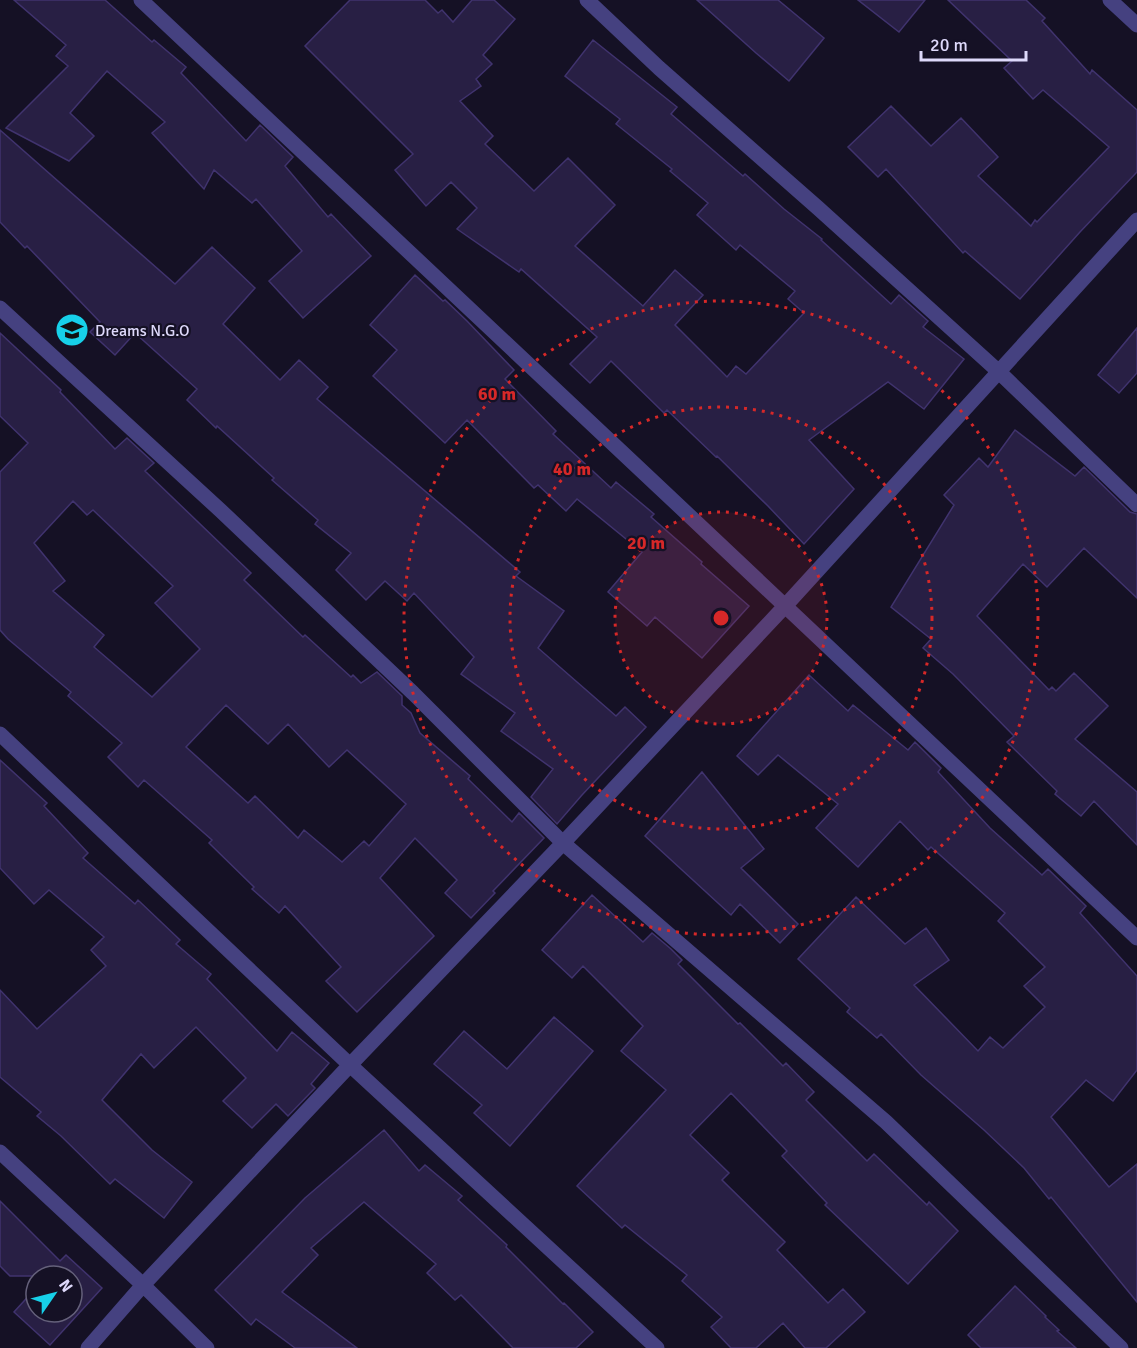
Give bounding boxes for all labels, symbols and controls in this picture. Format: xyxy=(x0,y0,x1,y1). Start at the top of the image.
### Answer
scale bar xyxy=(921,24,1026,62)
text: 20 m xyxy=(930,34,968,56)
school or university icon: Dreams N.G.O xyxy=(54,312,90,348)
place label: Dreams N.G.O xyxy=(95,321,190,341)
text: 60 m xyxy=(478,383,516,405)
text: 40 m xyxy=(553,458,591,480)
text: 20 m xyxy=(627,532,665,554)
centre of rings xyxy=(711,608,731,628)
north arrow xyxy=(24,1264,84,1324)
text: N xyxy=(54,1276,77,1296)

